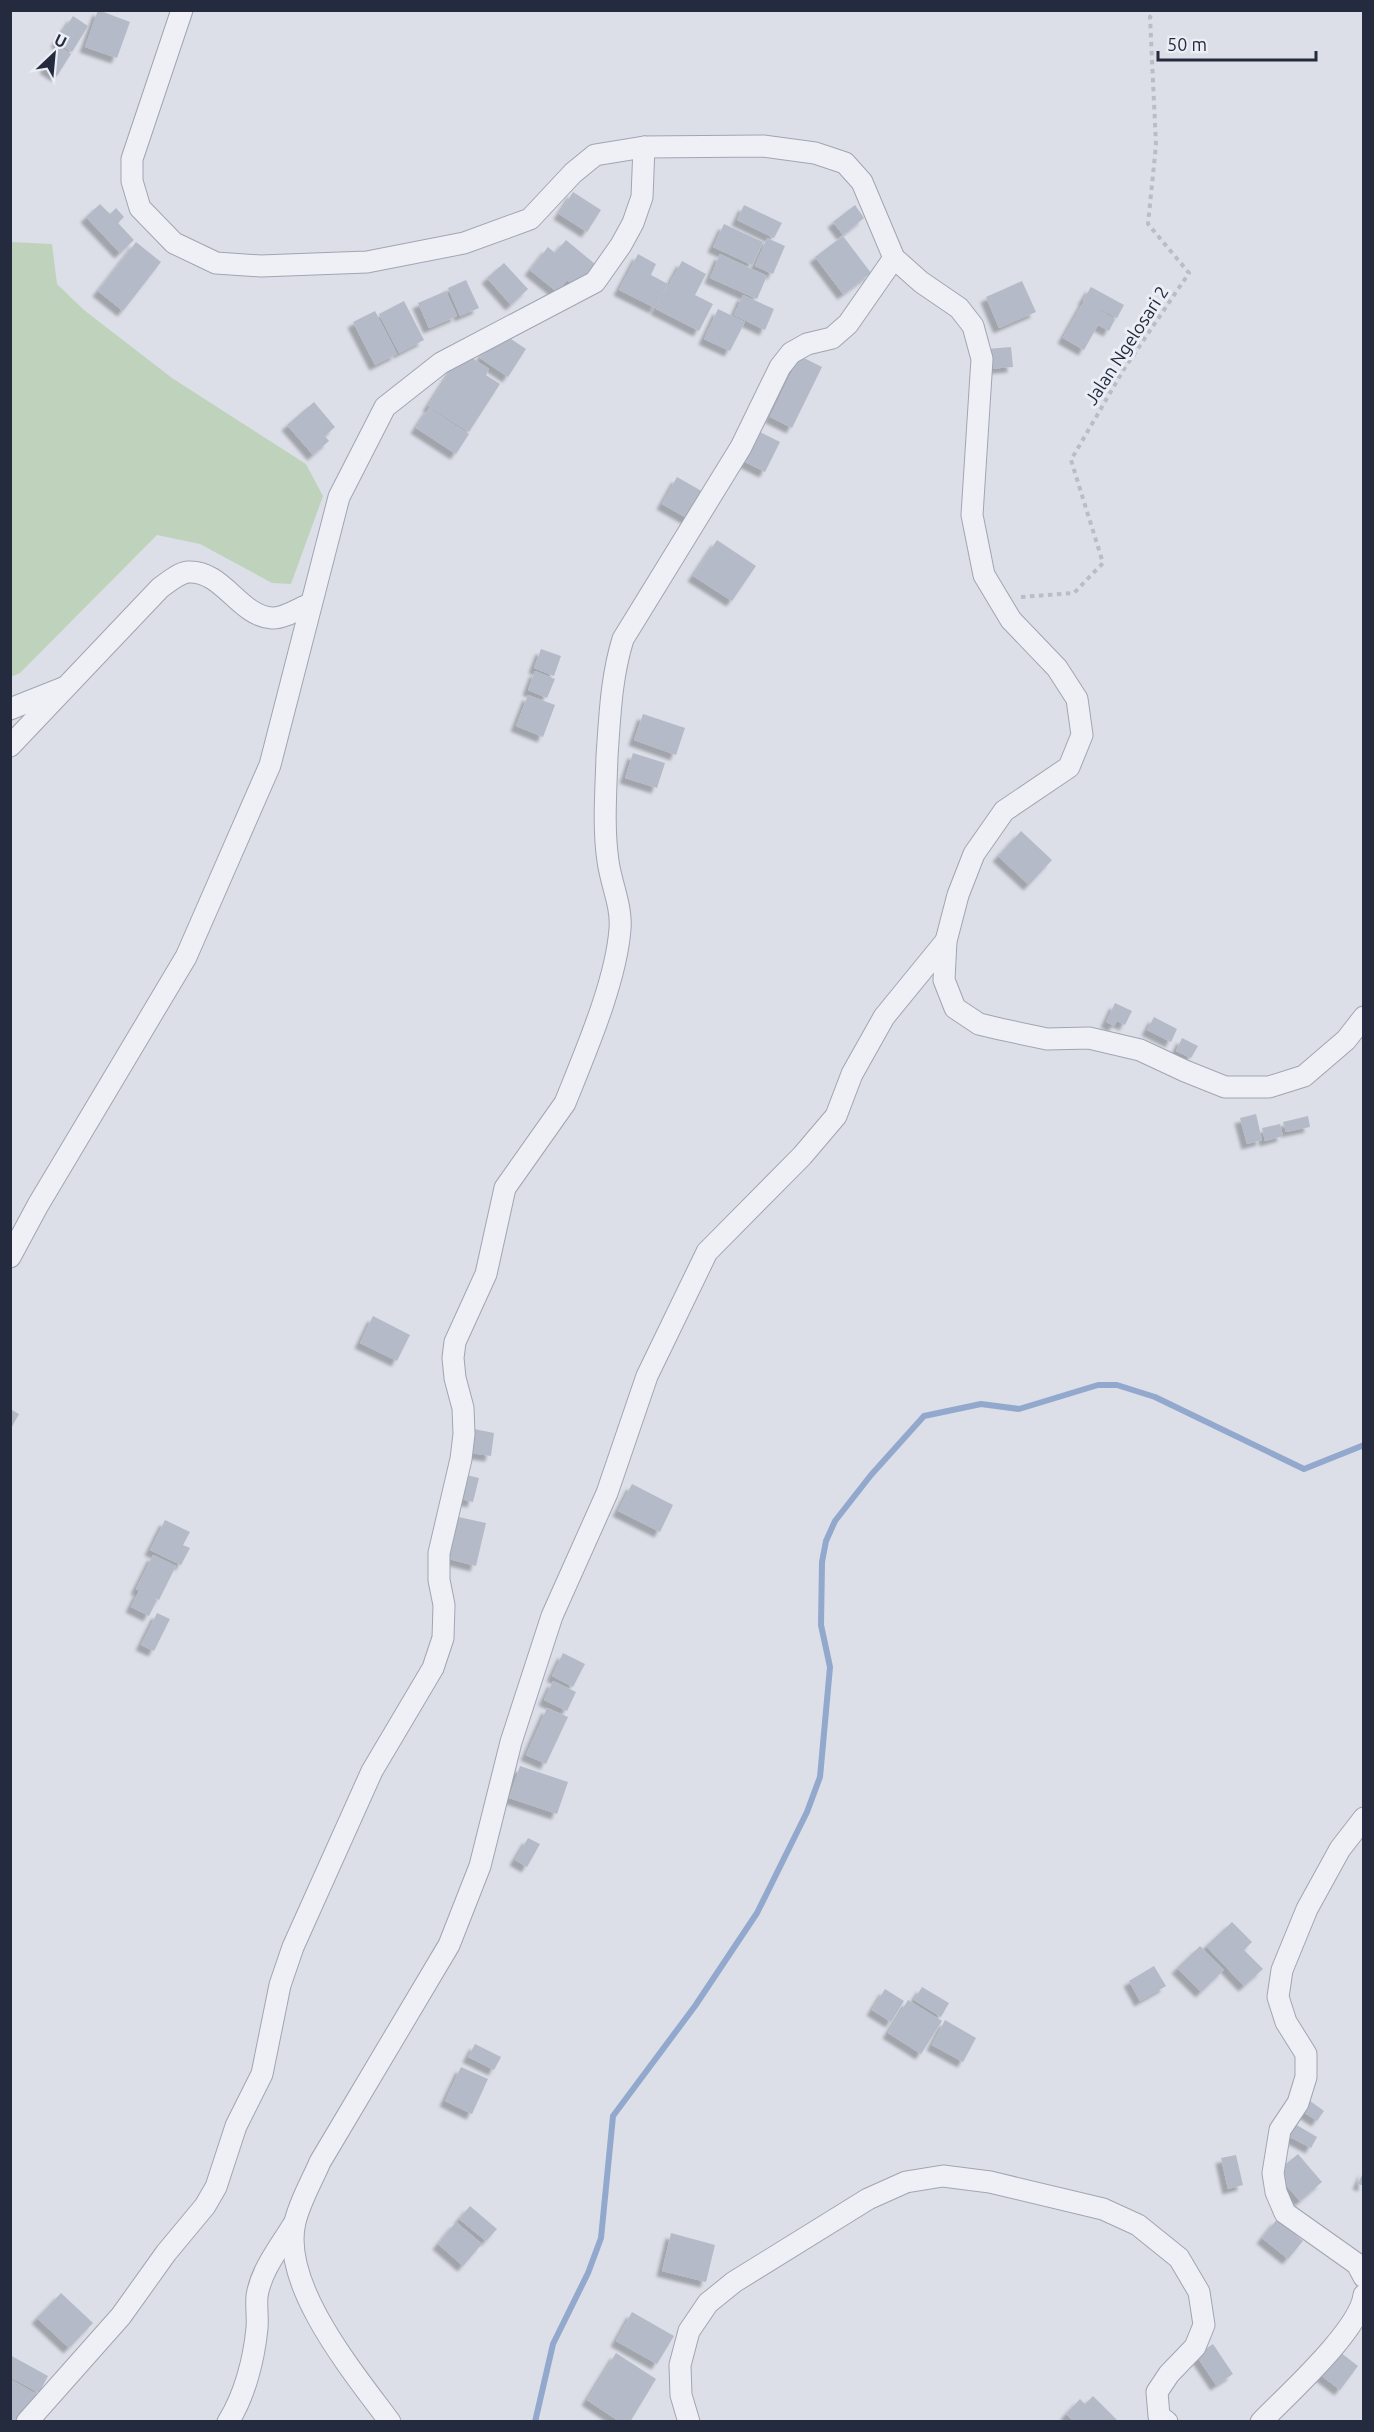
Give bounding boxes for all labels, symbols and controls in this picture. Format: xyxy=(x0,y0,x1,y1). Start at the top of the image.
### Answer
north arrow xyxy=(24,24,84,84)
scale bar xyxy=(1158,24,1316,62)
text: U xyxy=(52,30,70,51)
text: 50 m xyxy=(1167,34,1207,54)
street label: Jalan Ngelosari 2 xyxy=(1080,282,1172,408)

